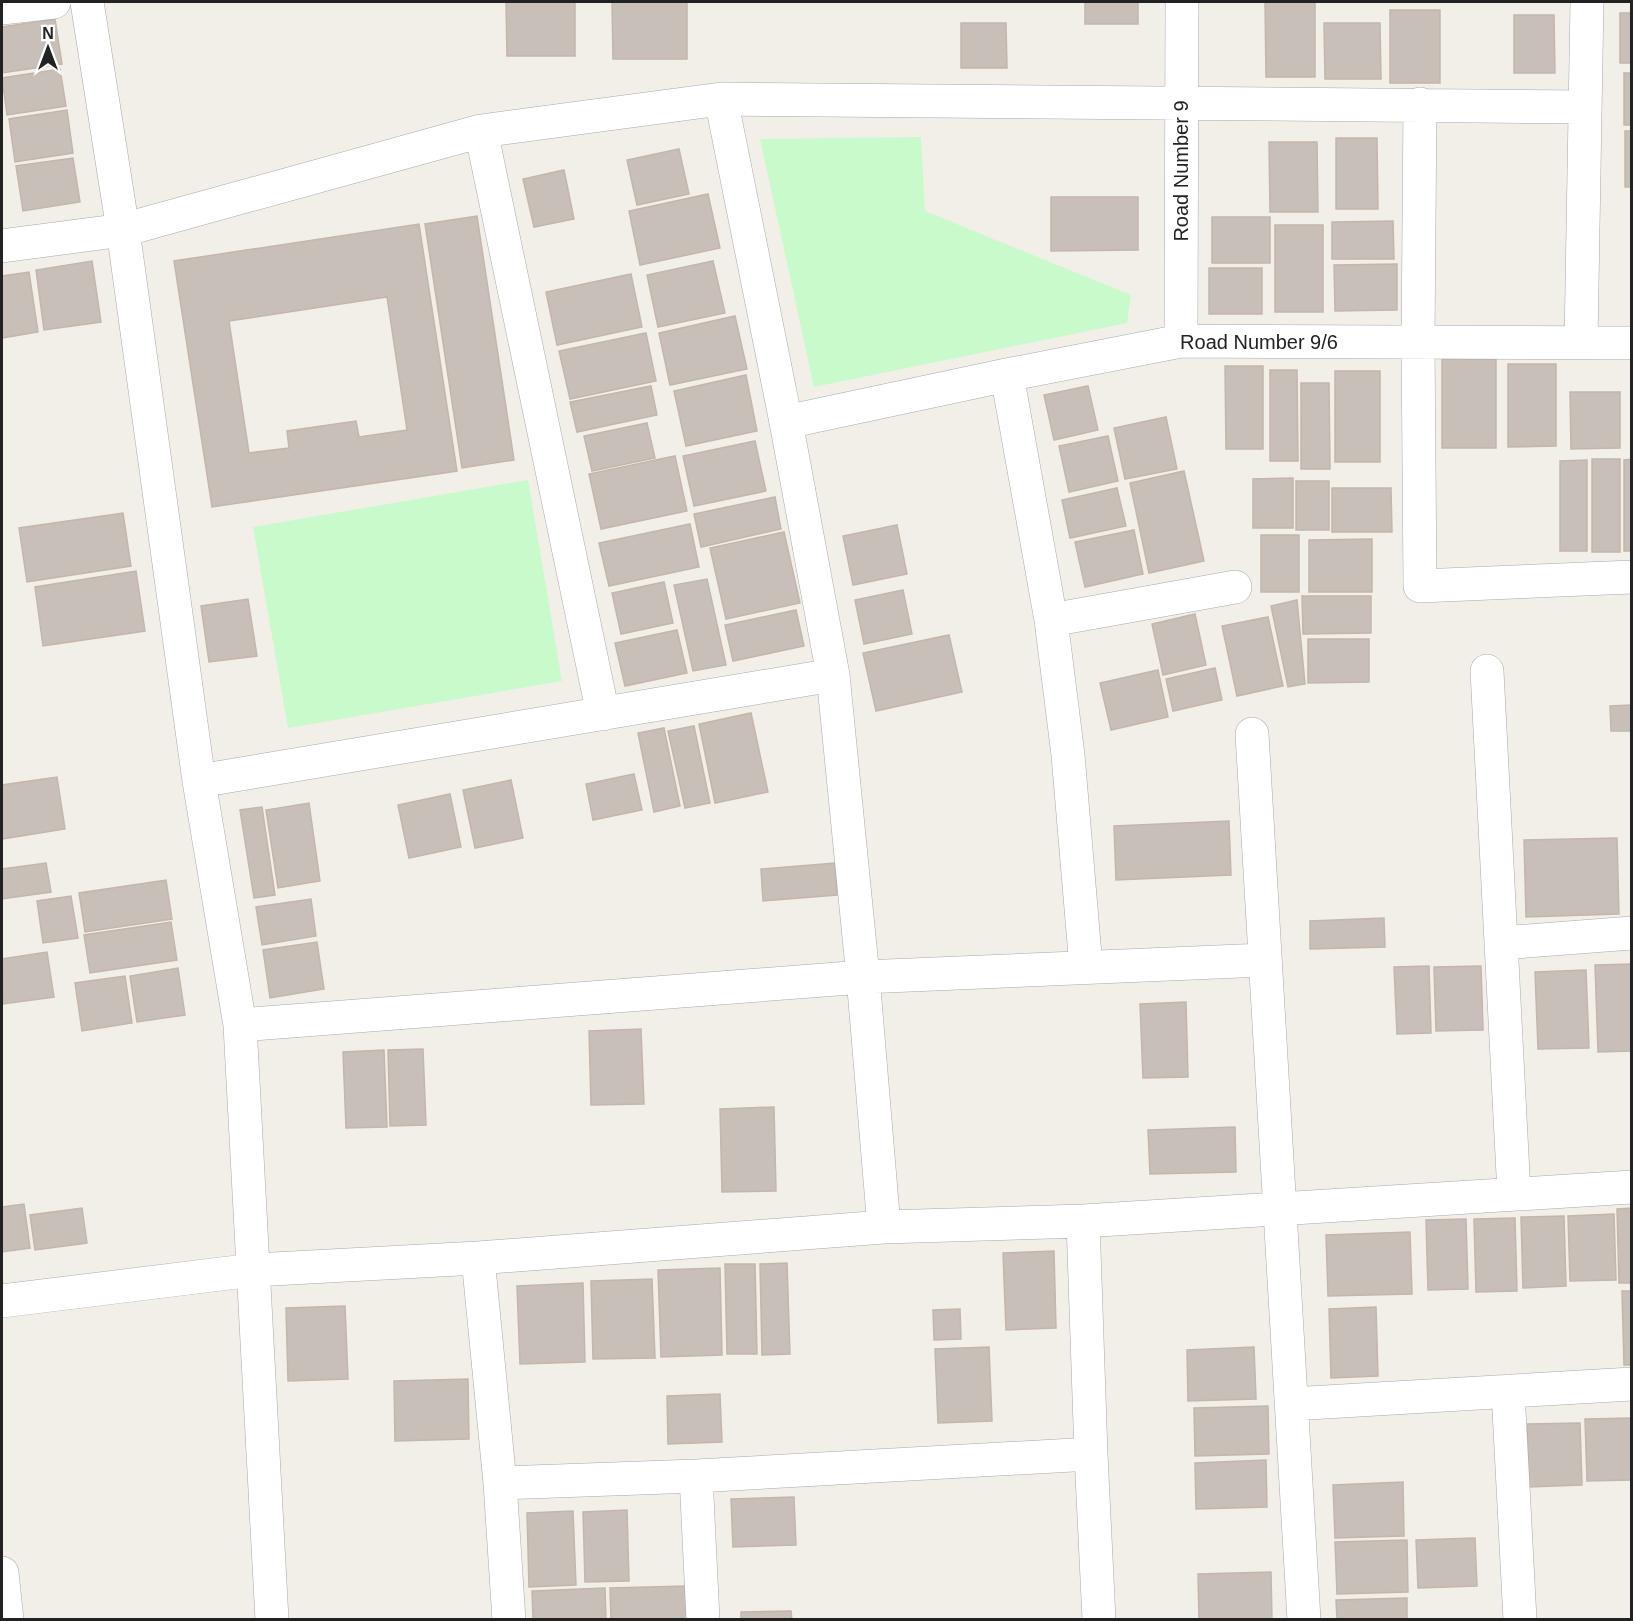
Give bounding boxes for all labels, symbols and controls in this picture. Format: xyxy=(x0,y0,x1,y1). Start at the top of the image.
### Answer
north arrow xyxy=(18,18,78,78)
text: N xyxy=(42,25,54,42)
street label: Road Number 9 xyxy=(1170,100,1192,242)
street label: Road Number 9/6 xyxy=(1180,331,1338,353)

